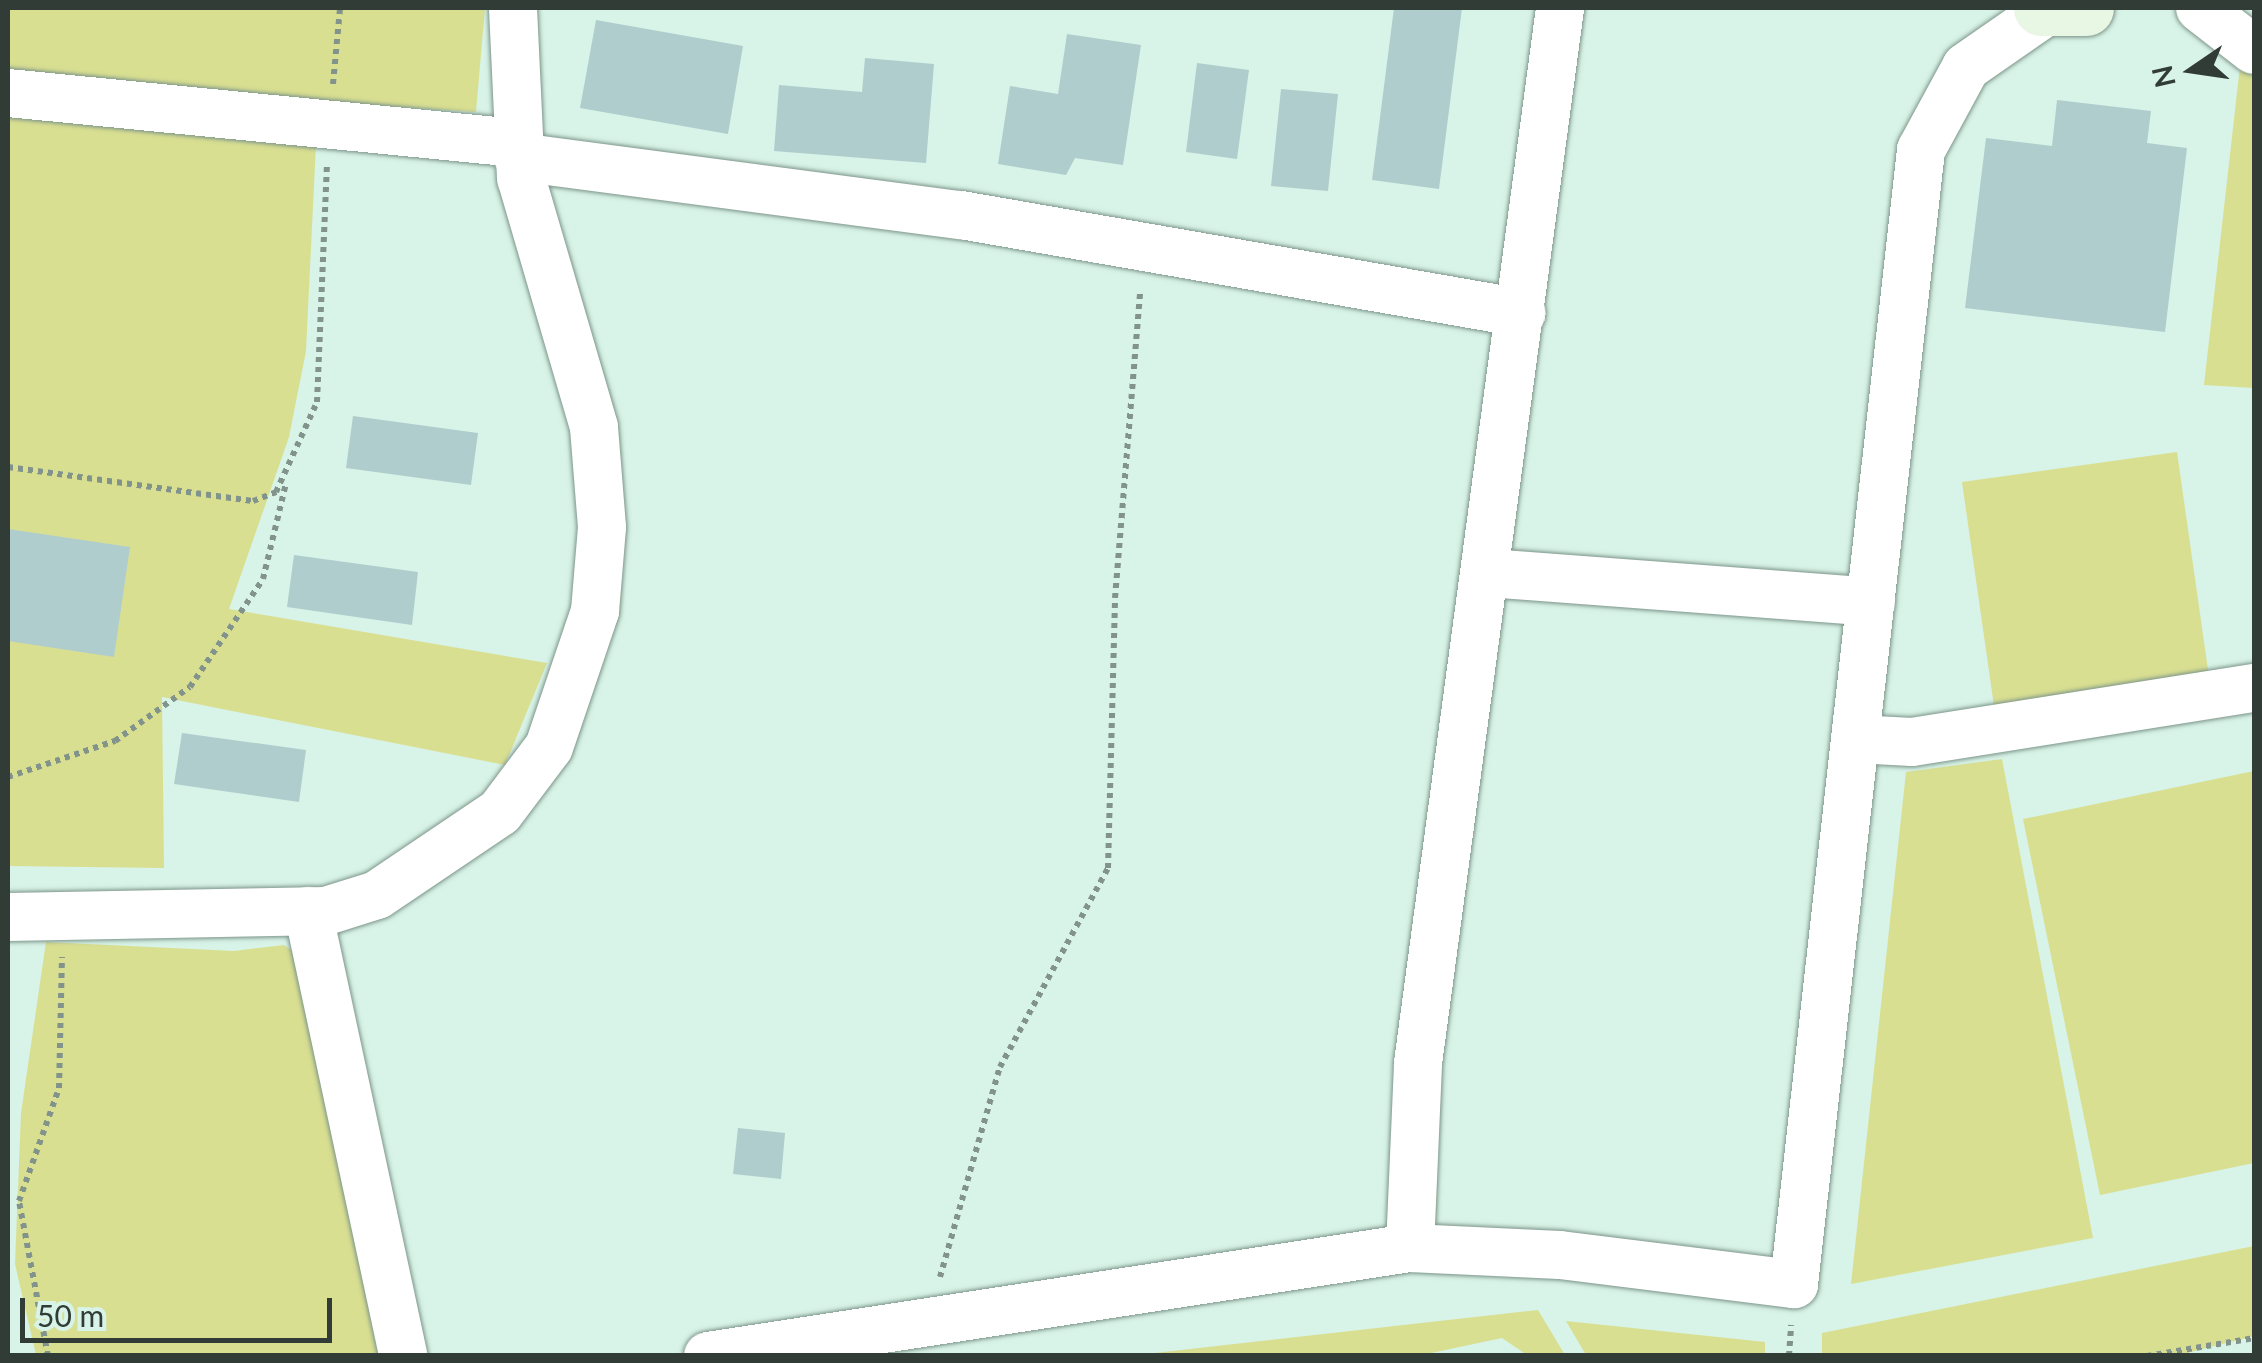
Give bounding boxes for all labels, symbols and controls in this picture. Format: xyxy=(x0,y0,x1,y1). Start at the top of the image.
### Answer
north arrow xyxy=(2142,20,2242,120)
text: N xyxy=(2144,62,2182,91)
scale bar xyxy=(25,1278,338,1340)
text: 50 m xyxy=(37,1297,104,1333)

